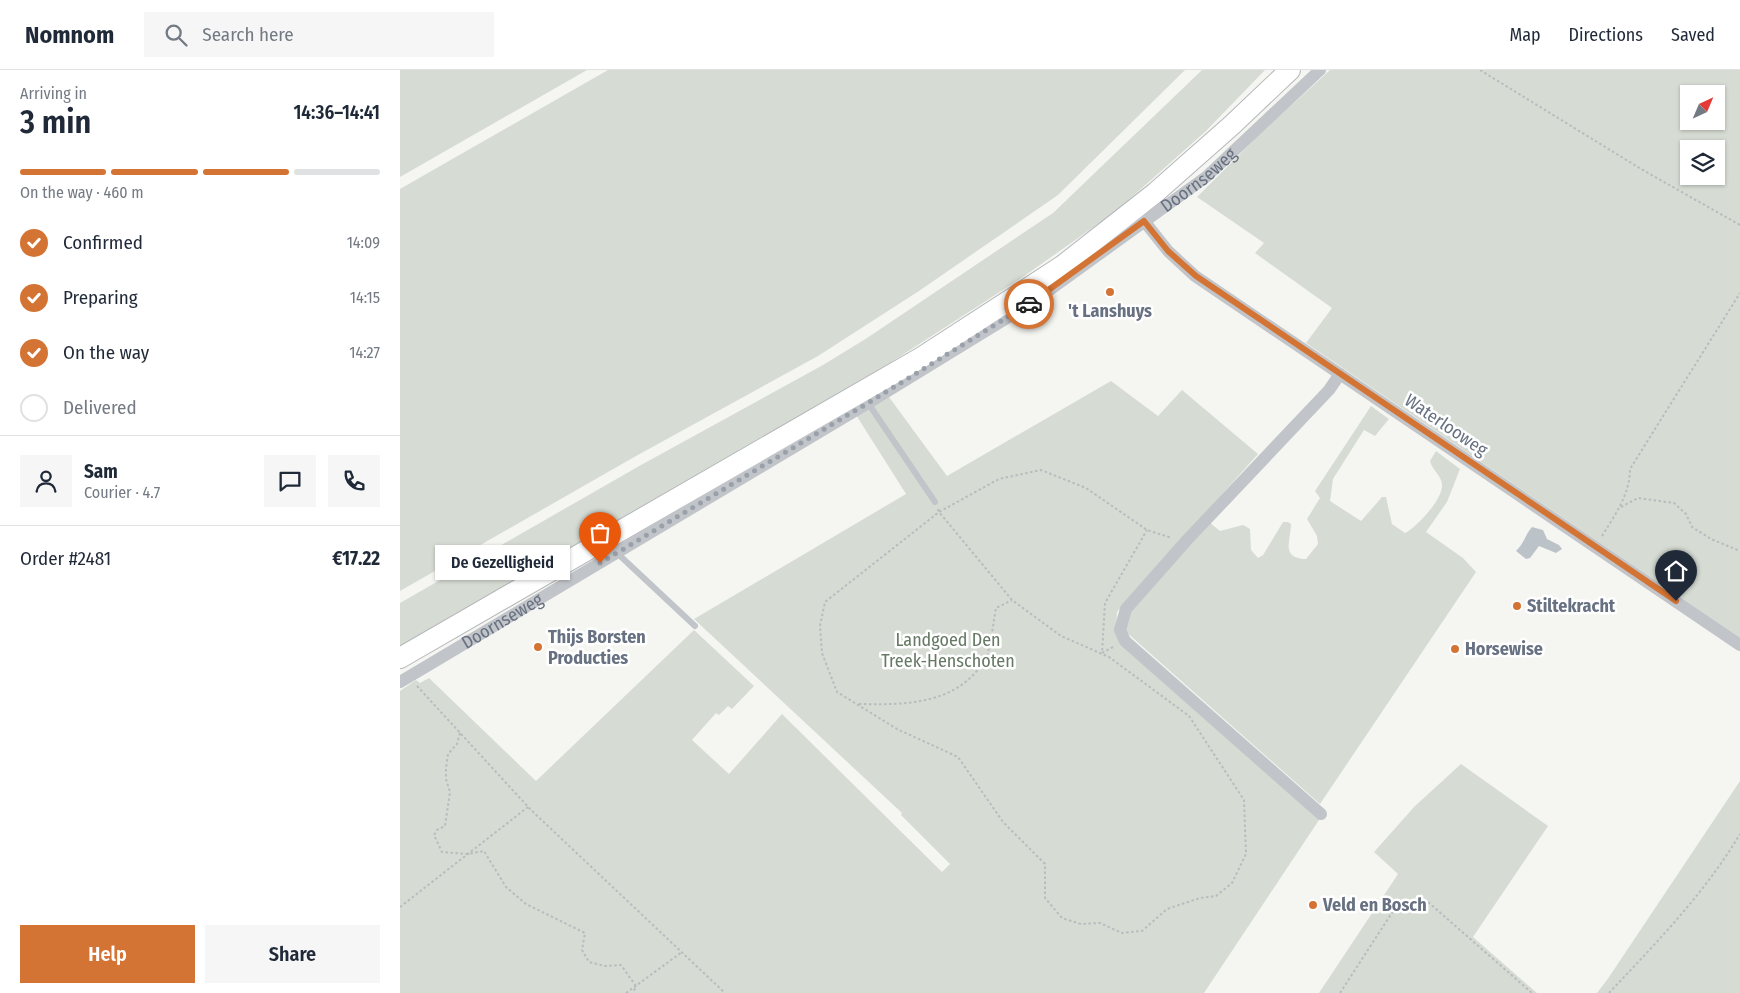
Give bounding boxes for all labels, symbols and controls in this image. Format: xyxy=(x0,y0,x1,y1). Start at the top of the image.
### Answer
search box xyxy=(144,12,494,57)
text: Nomnom xyxy=(25,21,114,49)
icon: search xyxy=(162,21,190,49)
text: Search here xyxy=(202,23,294,46)
text: Map xyxy=(1509,24,1541,46)
text: Directions xyxy=(1569,24,1643,46)
text: Saved xyxy=(1671,24,1715,46)
text: Arriving in xyxy=(20,84,87,103)
north arrow xyxy=(1680,85,1725,130)
map controls xyxy=(1680,85,1725,185)
text: 14:36–14:41 xyxy=(293,101,380,124)
text: 3 min xyxy=(20,103,91,141)
button: layers xyxy=(1680,140,1725,185)
street label: Doornseweg xyxy=(1156,143,1241,217)
text: On the way · 460 m xyxy=(20,183,144,202)
icon: check xyxy=(20,229,48,257)
text: Confirmed xyxy=(63,231,143,254)
text: 14:09 xyxy=(347,233,380,252)
courier xyxy=(1004,279,1054,329)
icon: check xyxy=(20,284,48,312)
text: Preparing xyxy=(63,286,138,309)
marker: 't Lanshuys xyxy=(1104,286,1116,298)
text: 14:15 xyxy=(350,288,380,307)
icon: car xyxy=(1015,290,1043,318)
place label: 't Lanshuys xyxy=(1068,300,1152,322)
icon: check xyxy=(20,339,48,367)
text: On the way xyxy=(63,341,149,364)
text: 14:27 xyxy=(349,343,380,362)
street label: Waterlooweg xyxy=(1400,389,1492,461)
text: Delivered xyxy=(63,396,137,419)
button: person xyxy=(20,455,72,507)
button: chat xyxy=(264,455,316,507)
button: phone xyxy=(328,455,380,507)
text: Sam xyxy=(84,460,118,483)
text: Courier · 4.7 xyxy=(84,483,160,502)
pin xyxy=(579,512,621,563)
icon: bag xyxy=(586,519,614,547)
callout: De Gezelligheid xyxy=(435,546,570,580)
text: Order #2481 xyxy=(20,547,111,570)
text: €17.22 xyxy=(332,547,380,570)
pin xyxy=(1655,550,1697,601)
text: De Gezelligheid xyxy=(451,553,554,572)
icon: home xyxy=(1662,557,1690,585)
street label: Doornseweg xyxy=(458,588,547,654)
place label: Stiltekracht xyxy=(1527,595,1616,617)
marker: Stiltekracht xyxy=(1511,600,1523,612)
place label: Thijs Borsten Producties xyxy=(548,626,646,669)
park label: Landgoed Den Treek-Henschoten xyxy=(881,629,1015,672)
place label: Horsewise xyxy=(1465,638,1543,660)
marker: Thijs Borsten Producties xyxy=(532,641,544,653)
marker: Horsewise xyxy=(1449,643,1461,655)
place label: Veld en Bosch xyxy=(1322,894,1427,916)
marker: Veld en Bosch xyxy=(1307,899,1319,911)
button: Help xyxy=(20,925,195,983)
button: Share xyxy=(205,925,380,983)

